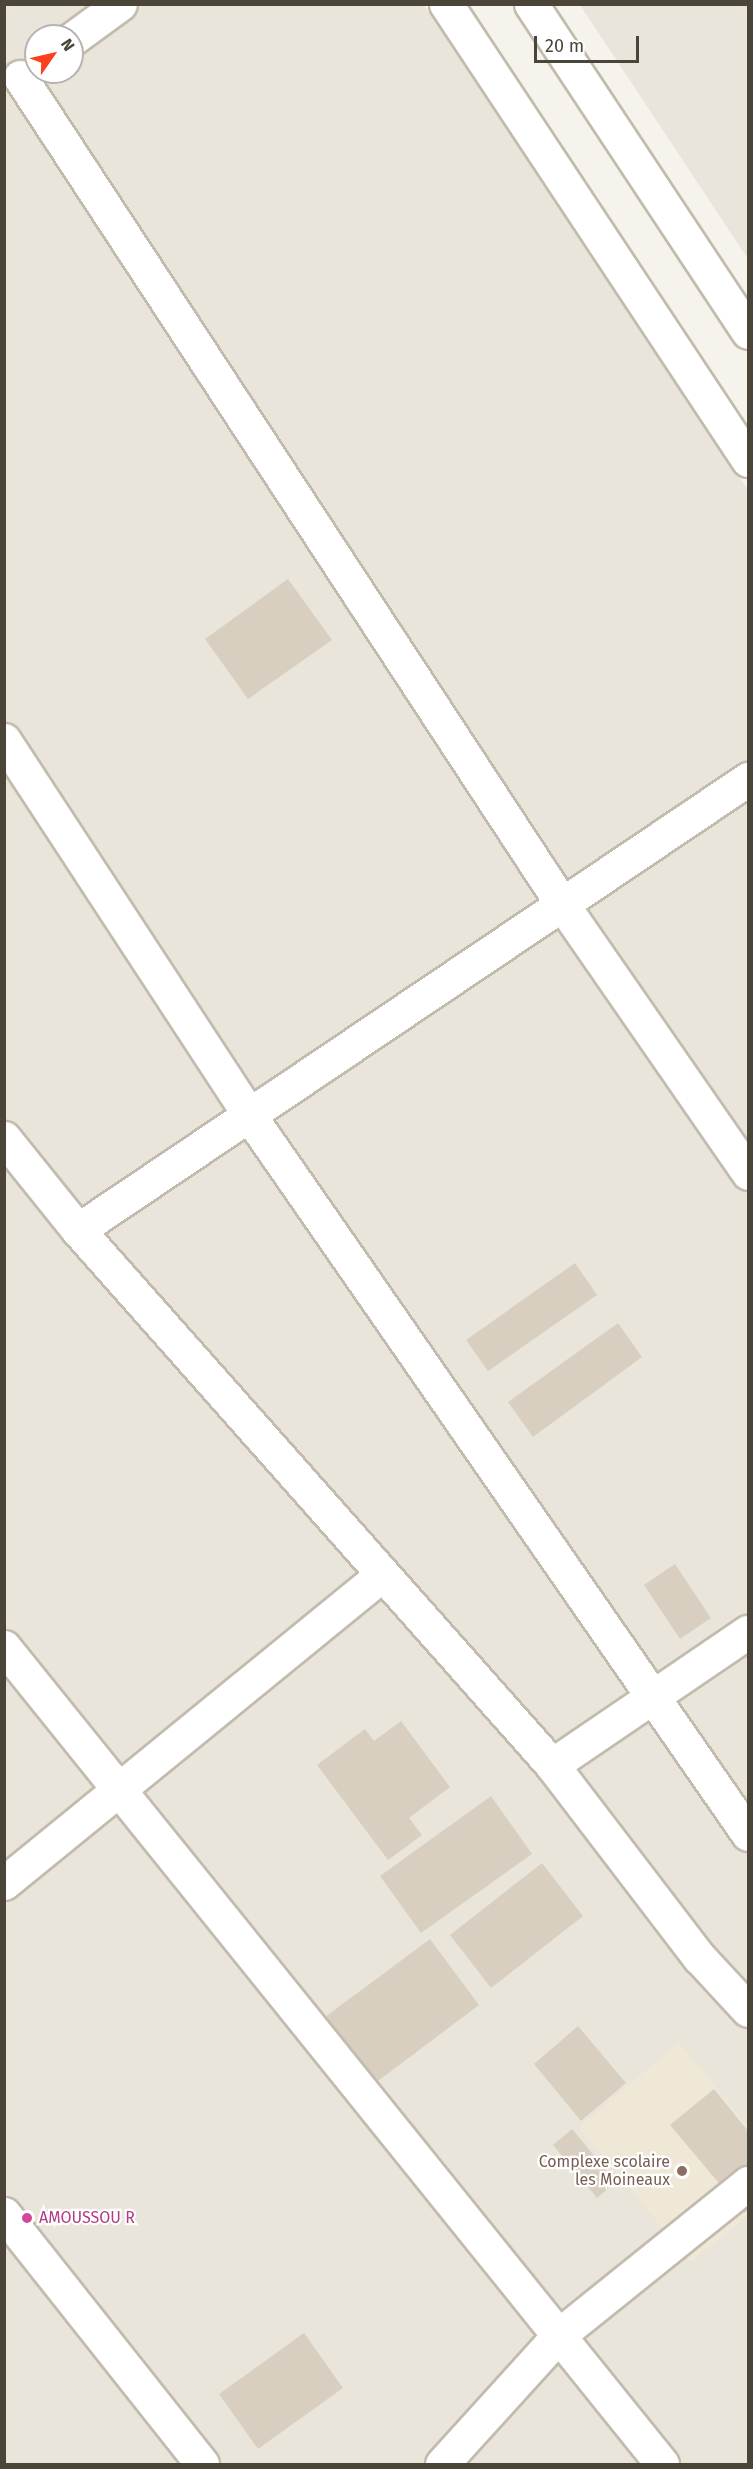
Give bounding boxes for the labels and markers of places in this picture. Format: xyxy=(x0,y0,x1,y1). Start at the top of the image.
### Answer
place label: Complexe scolaire les Moineaux xyxy=(539,2152,670,2190)
marker: Complexe scolaire les Moineaux xyxy=(675,2164,689,2178)
place label: AMOUSSOU R xyxy=(39,2208,135,2228)
marker: AMOUSSOU R xyxy=(20,2211,34,2225)

